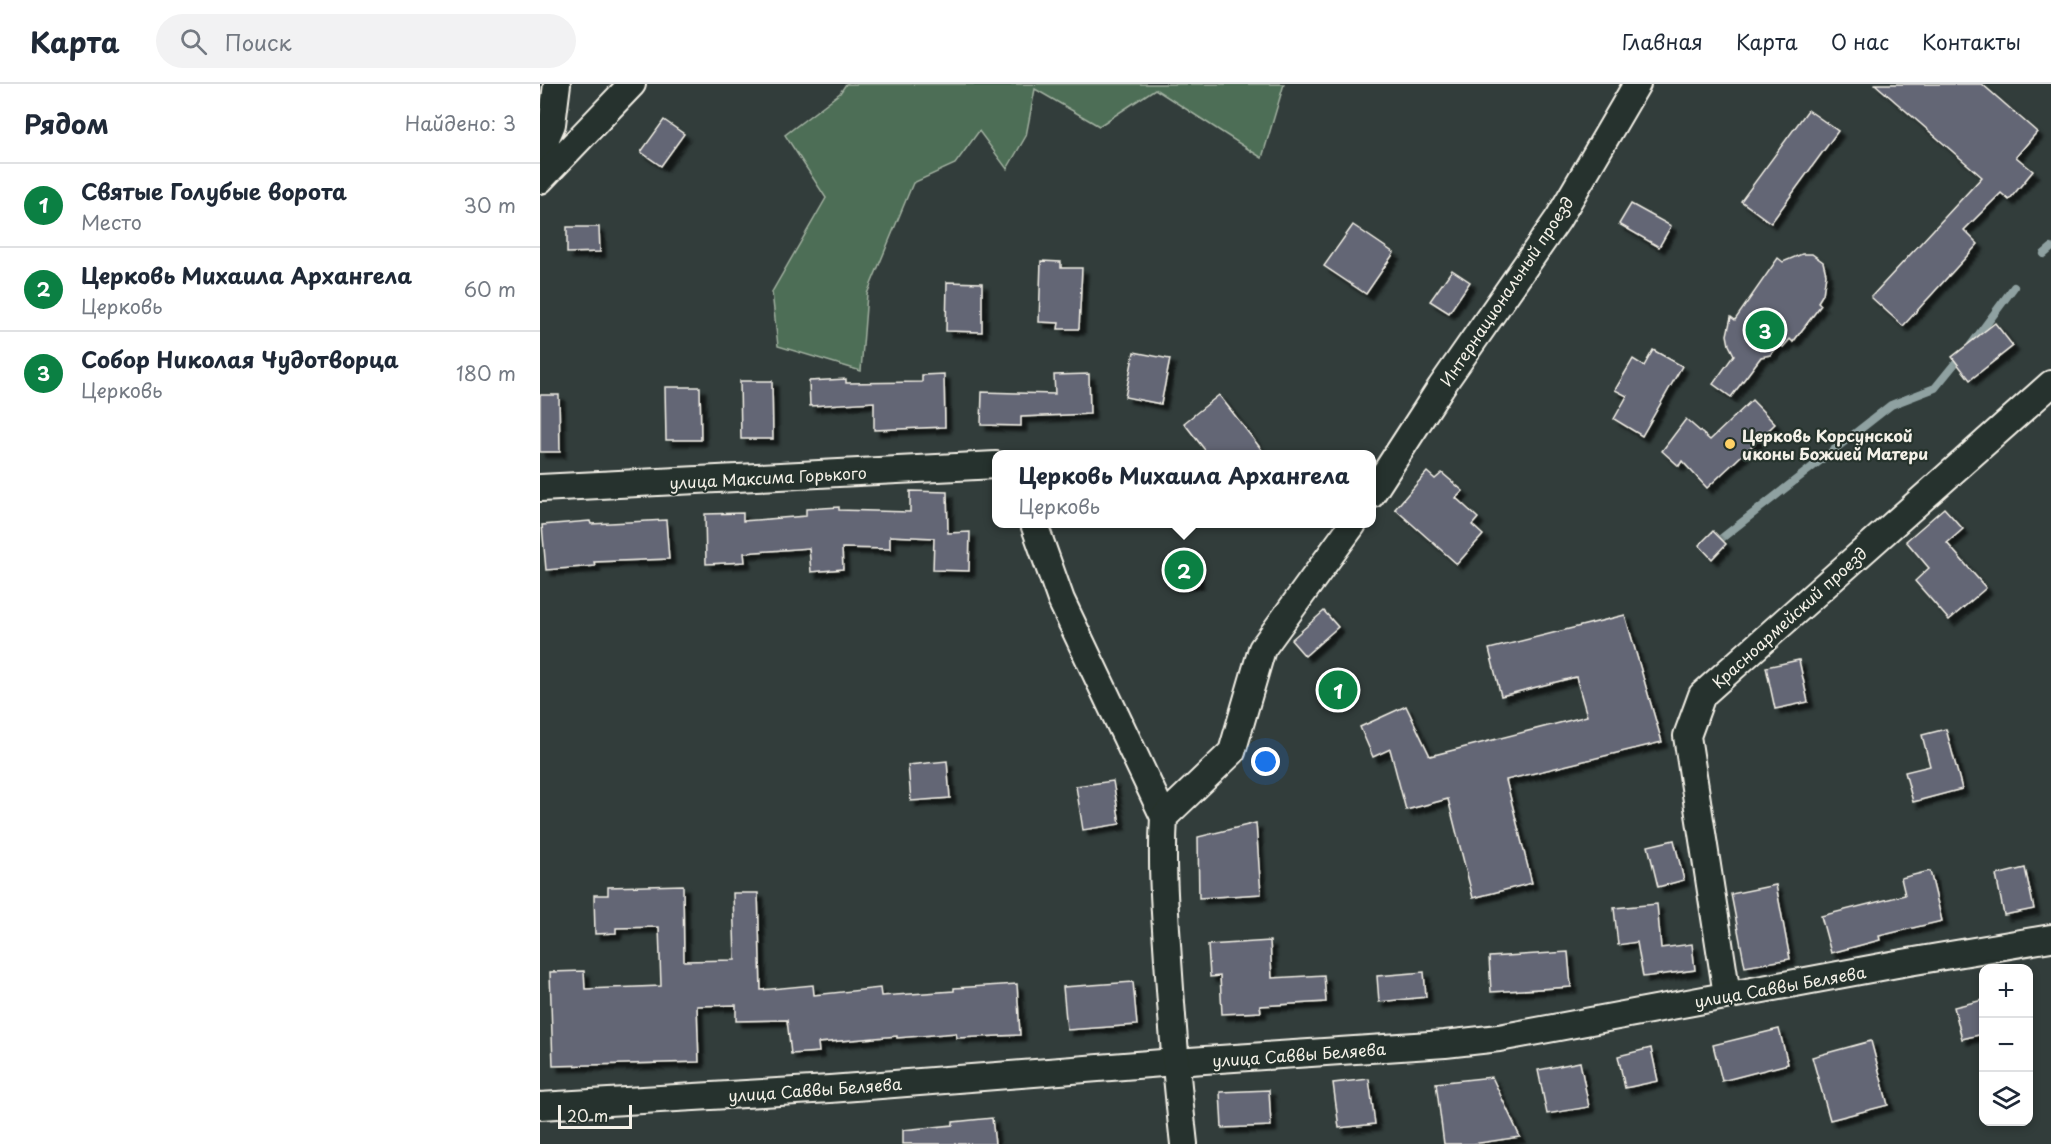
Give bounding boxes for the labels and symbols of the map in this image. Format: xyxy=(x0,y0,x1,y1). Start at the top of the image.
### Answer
street label: Интернациональный проезд xyxy=(1433,191,1579,391)
pin: 3 xyxy=(1746,308,1784,352)
place label: Церковь Корсунской иконы Божией Матери xyxy=(1742,423,1928,465)
marker: Церковь Корсунской иконы Божией Матери xyxy=(1723,437,1737,451)
street label: улица Максима Горького xyxy=(669,460,867,494)
street label: Красноармейский проезд xyxy=(1706,541,1872,693)
pin: 2 xyxy=(1164,548,1204,592)
pin: 1 xyxy=(1318,668,1358,712)
your location xyxy=(1251,747,1280,776)
street label: улица Саввы Беляева xyxy=(1692,959,1868,1013)
street label: улица Саввы Беляева xyxy=(1212,1036,1387,1072)
street label: улица Саввы Беляева xyxy=(728,1071,903,1107)
scale bar xyxy=(558,1102,632,1130)

